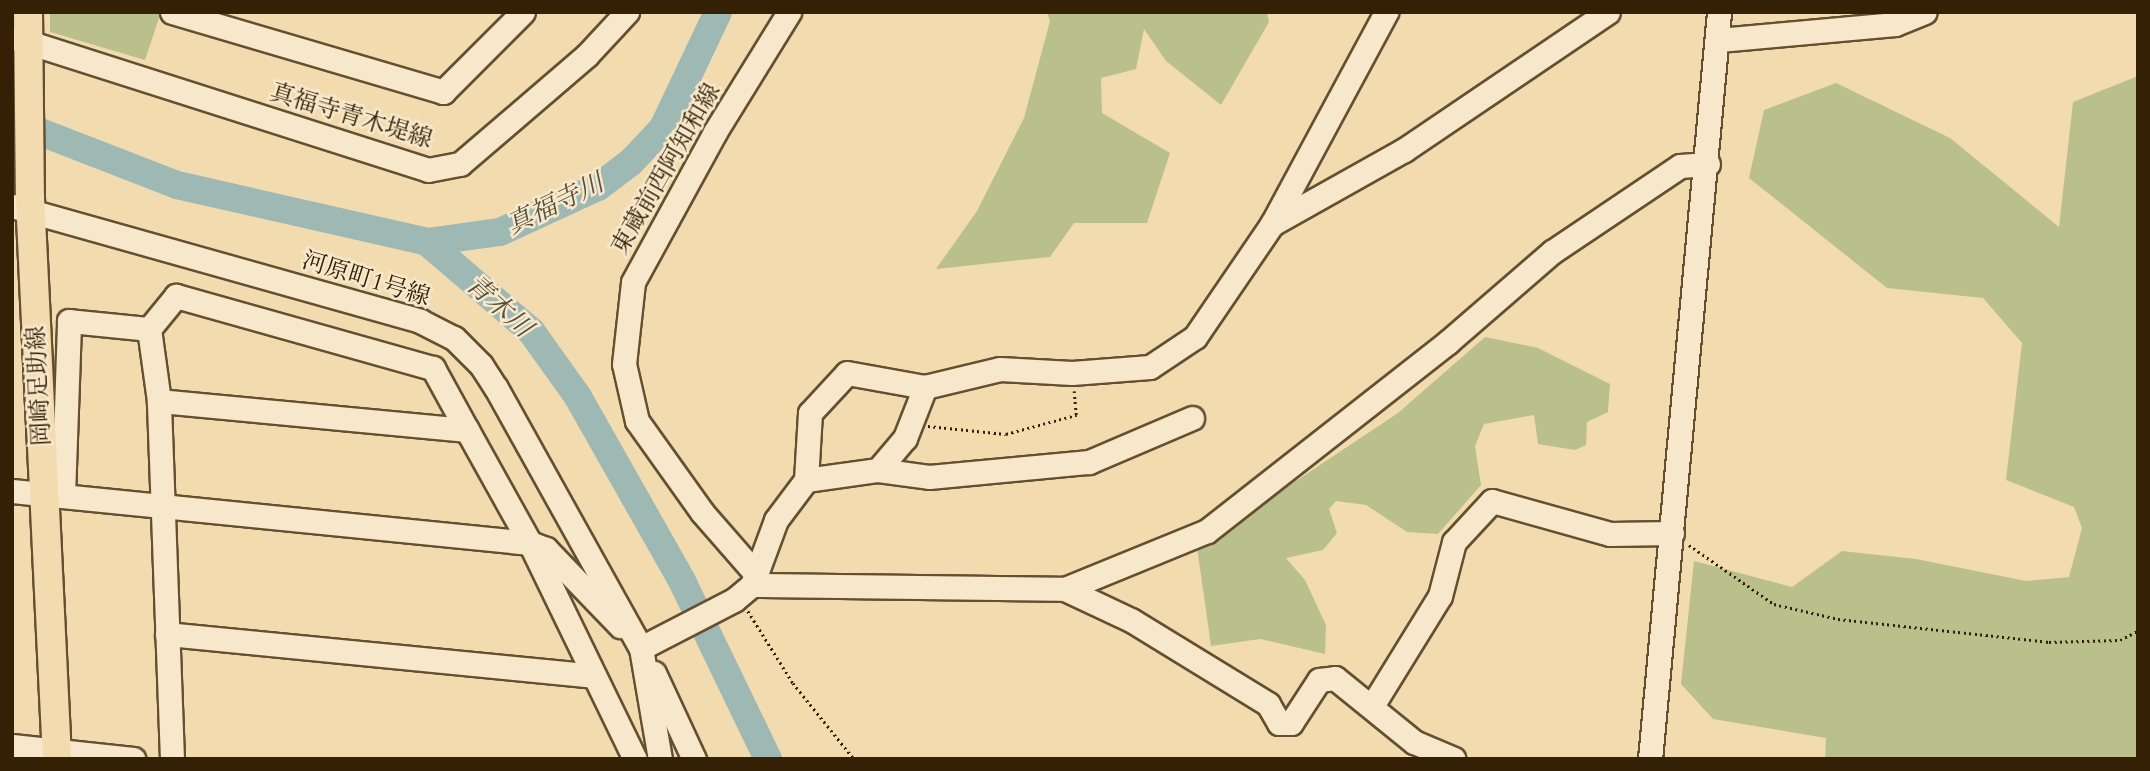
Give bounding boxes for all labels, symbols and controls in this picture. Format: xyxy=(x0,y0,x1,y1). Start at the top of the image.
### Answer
street label: 真福寺青木堤線 xyxy=(266,78,436,154)
street label: 東蔵前西阿知和線 xyxy=(606,79,726,259)
water label: 真福寺川 xyxy=(501,167,609,241)
street label: 河原町1号線 xyxy=(299,246,433,312)
water label: 青木川 xyxy=(460,268,538,344)
street label: 岡崎足助線 xyxy=(21,325,57,447)

